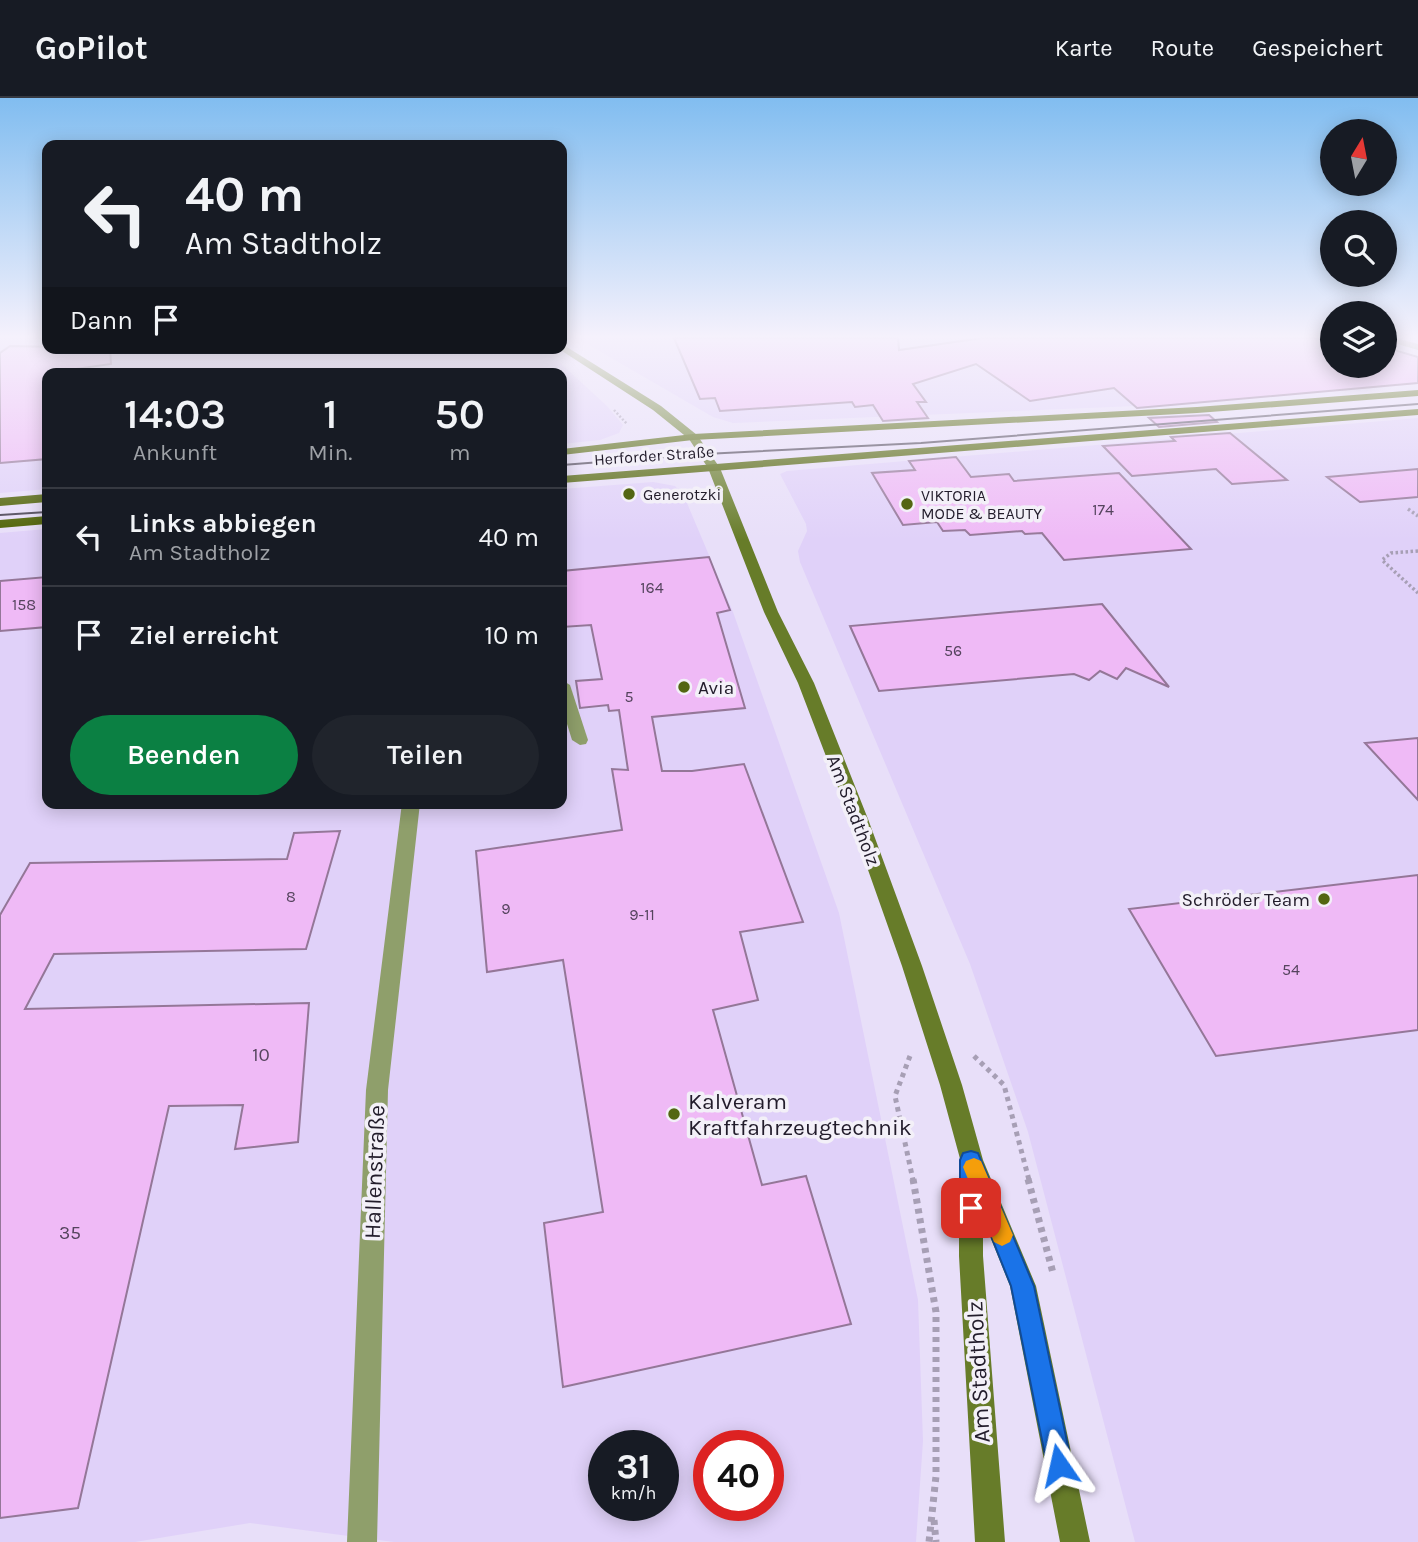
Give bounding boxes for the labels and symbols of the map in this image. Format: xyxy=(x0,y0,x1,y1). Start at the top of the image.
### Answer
north arrow xyxy=(1320,119,1396,196)
street label: Herforder Straße xyxy=(593,442,715,469)
place label: Generotzki xyxy=(643,485,721,504)
marker: Generotzki xyxy=(621,486,637,502)
place label: VIKTORIA MODE & BEAUTY xyxy=(921,486,1042,523)
marker: VIKTORIA MODE & BEAUTY xyxy=(899,496,915,512)
house number: 174 xyxy=(1092,500,1114,519)
house number: 164 xyxy=(640,578,664,597)
house number: 158 xyxy=(12,595,36,614)
house number: 56 xyxy=(944,641,962,660)
place label: Avia xyxy=(698,677,734,699)
marker: Avia xyxy=(676,679,692,695)
house number: 5 xyxy=(624,687,634,706)
street label: Am Stadtholz xyxy=(822,752,884,869)
house number: 8 xyxy=(286,887,296,906)
place label: Schröder Team xyxy=(1182,889,1310,911)
marker: Schröder Team xyxy=(1316,891,1332,907)
house number: 9 xyxy=(501,899,511,918)
house number: 9-11 xyxy=(629,905,655,924)
house number: 54 xyxy=(1282,960,1300,979)
house number: 10 xyxy=(252,1044,270,1066)
place label: Kalveram Kraftfahrzeugtechnik xyxy=(688,1088,912,1141)
street label: Hallenstraße xyxy=(359,1104,390,1240)
marker: Kalveram Kraftfahrzeugtechnik xyxy=(666,1106,682,1122)
pin xyxy=(941,1178,1001,1238)
house number: 35 xyxy=(59,1222,81,1244)
street label: Am Stadtholz xyxy=(961,1301,996,1443)
position arrow xyxy=(1022,1428,1096,1502)
speed limit sign: 40 xyxy=(693,1430,784,1521)

